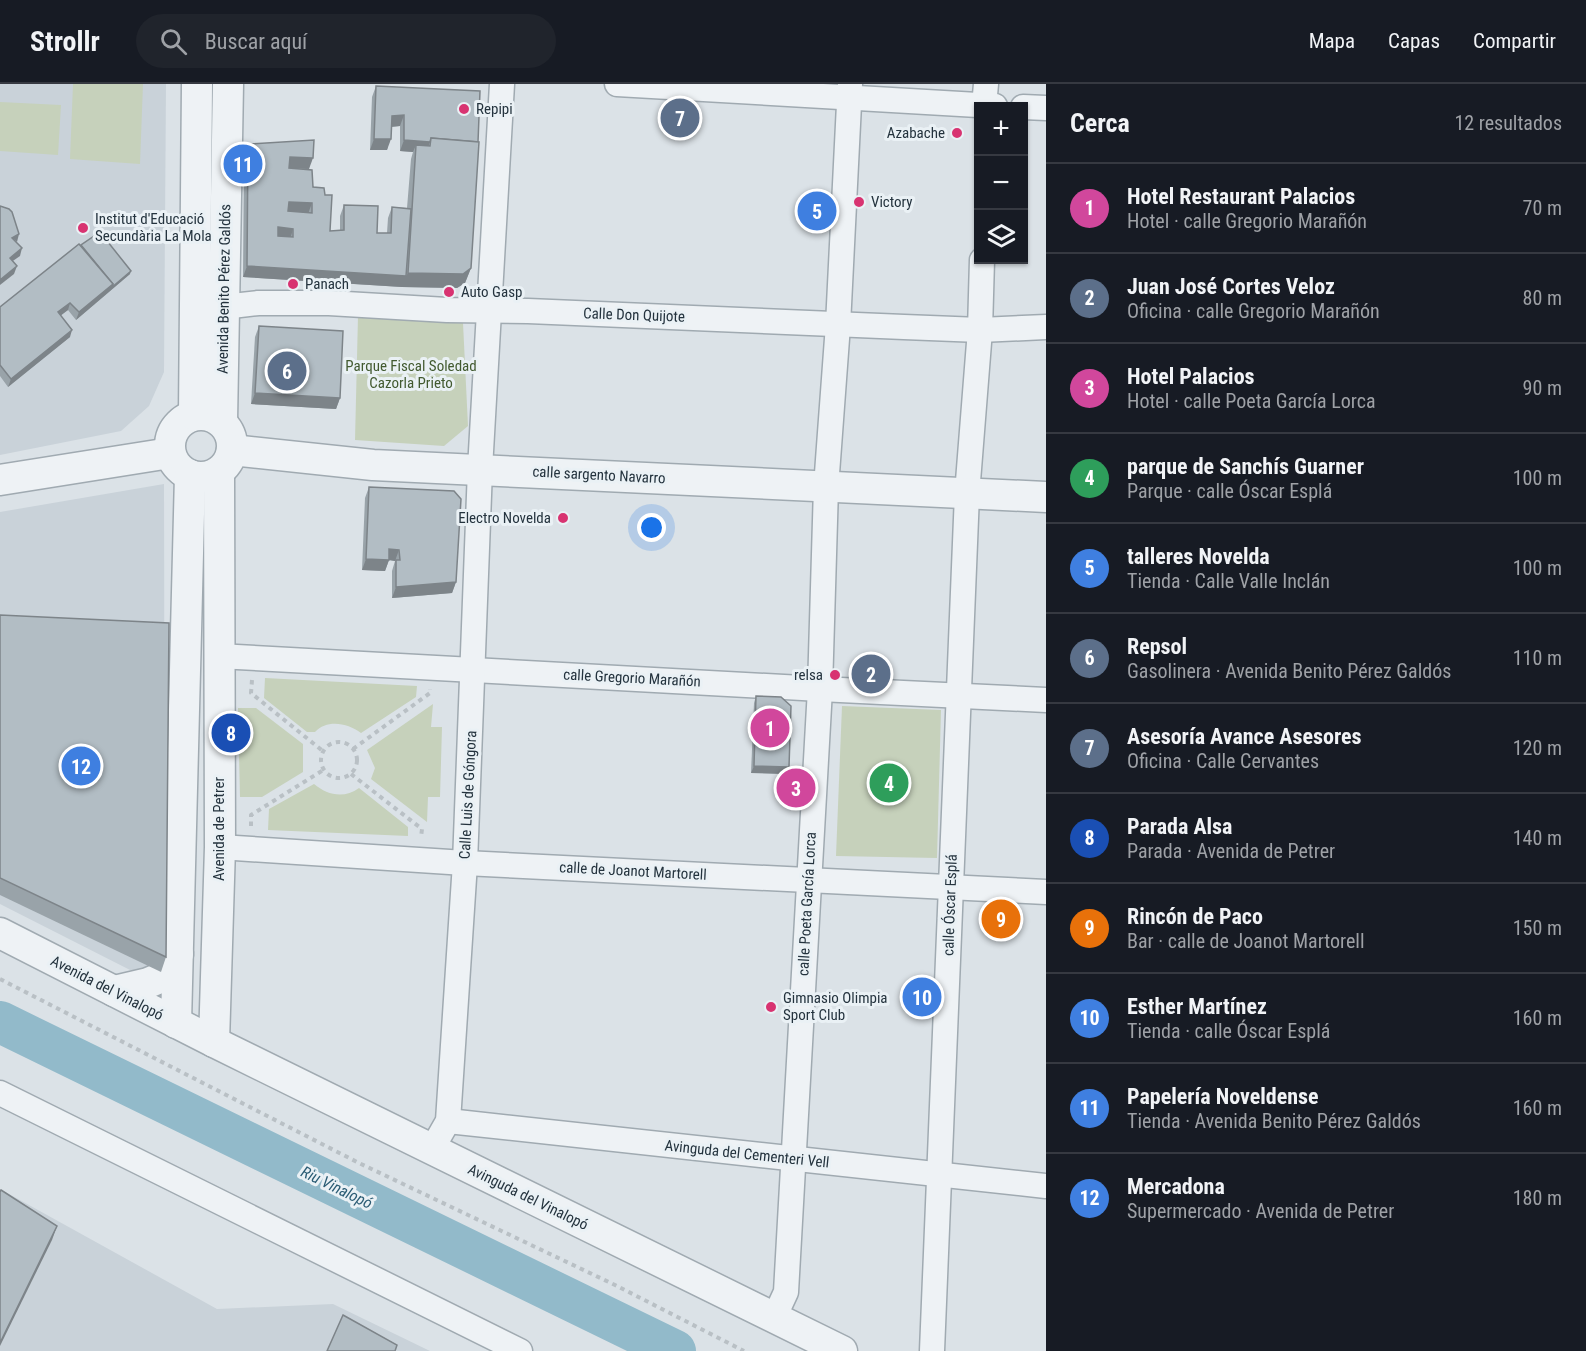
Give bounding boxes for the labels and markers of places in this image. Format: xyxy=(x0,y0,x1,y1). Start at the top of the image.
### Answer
pin: 7 xyxy=(660,96,700,141)
place label: Repipi xyxy=(476,100,513,118)
marker: Repipi xyxy=(457,102,471,116)
place label: Azabache xyxy=(887,124,945,142)
marker: Azabache xyxy=(950,126,964,140)
pin: 11 xyxy=(224,142,262,187)
pin: 5 xyxy=(798,188,836,234)
place label: Victory xyxy=(871,193,913,211)
marker: Victory xyxy=(852,195,866,209)
place label: Institut d'Educació Secundària La Mola xyxy=(95,210,212,245)
marker: Institut d'Educació Secundària La Mola xyxy=(76,221,90,235)
place label: Panach xyxy=(305,275,349,293)
marker: Panach xyxy=(286,277,300,291)
place label: Auto Gasp xyxy=(461,283,522,301)
marker: Auto Gasp xyxy=(442,285,456,299)
pin: 6 xyxy=(268,348,306,394)
place label: Electro Novelda xyxy=(458,509,551,527)
marker: Electro Novelda xyxy=(556,511,570,525)
pin: 2 xyxy=(852,652,890,696)
place label: relsa xyxy=(794,666,823,684)
marker: relsa xyxy=(828,668,842,682)
pin: 1 xyxy=(750,706,790,750)
pin: 8 xyxy=(212,710,250,756)
pin: 12 xyxy=(62,744,100,788)
pin: 4 xyxy=(870,760,908,806)
pin: 3 xyxy=(776,766,816,810)
pin: 9 xyxy=(982,896,1020,942)
pin: 10 xyxy=(902,974,942,1020)
place label: Gimnasio Olimpia Sport Club xyxy=(783,989,888,1024)
marker: Gimnasio Olimpia Sport Club xyxy=(764,1000,778,1014)

